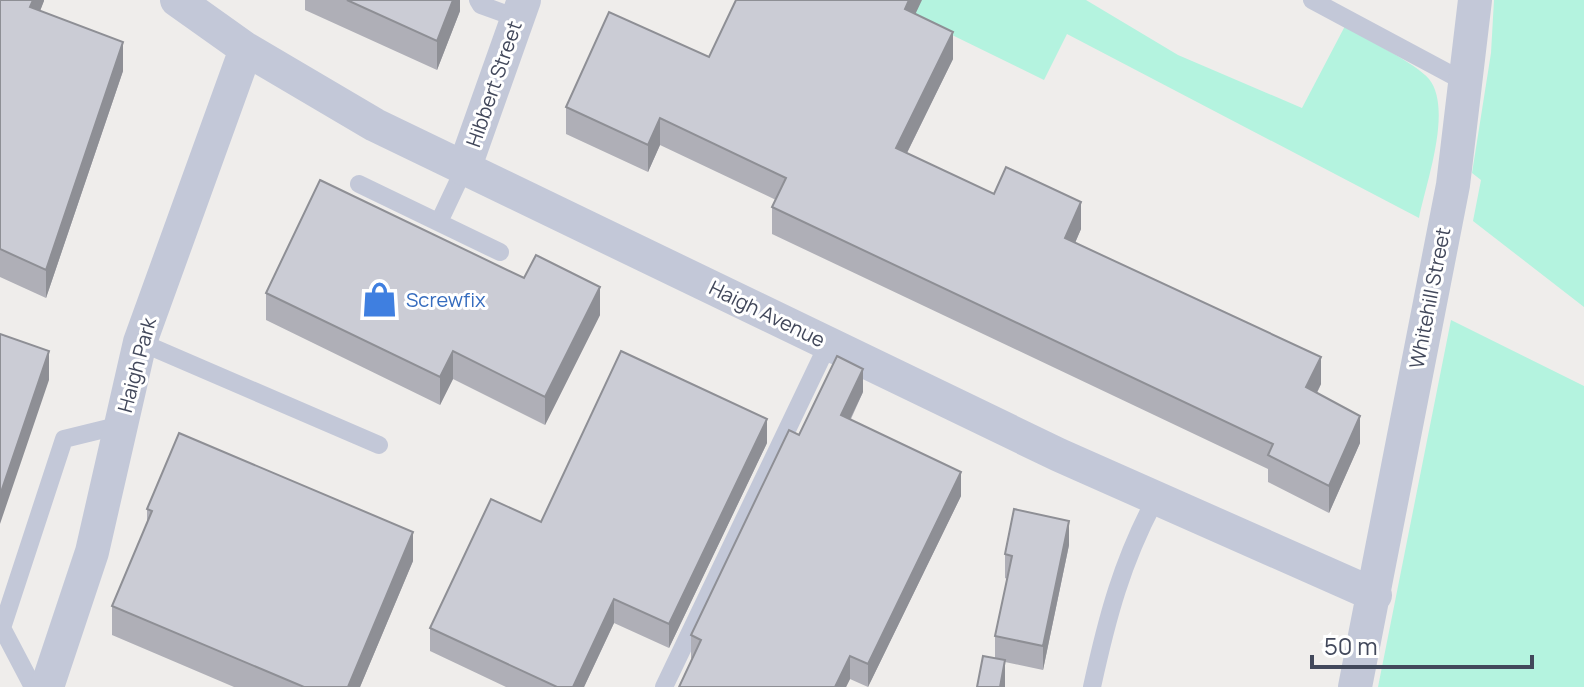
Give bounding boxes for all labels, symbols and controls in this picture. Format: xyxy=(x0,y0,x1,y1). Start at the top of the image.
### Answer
street label: Hibbert Street xyxy=(459,17,528,150)
street label: Whitehill Street xyxy=(1403,225,1456,371)
street label: Haigh Avenue xyxy=(705,274,830,353)
shop icon: Screwfix xyxy=(361,281,399,319)
place label: Screwfix xyxy=(406,286,486,313)
street label: Haigh Park xyxy=(111,313,162,415)
scale bar xyxy=(1312,619,1532,669)
text: 50 m xyxy=(1324,629,1378,662)

